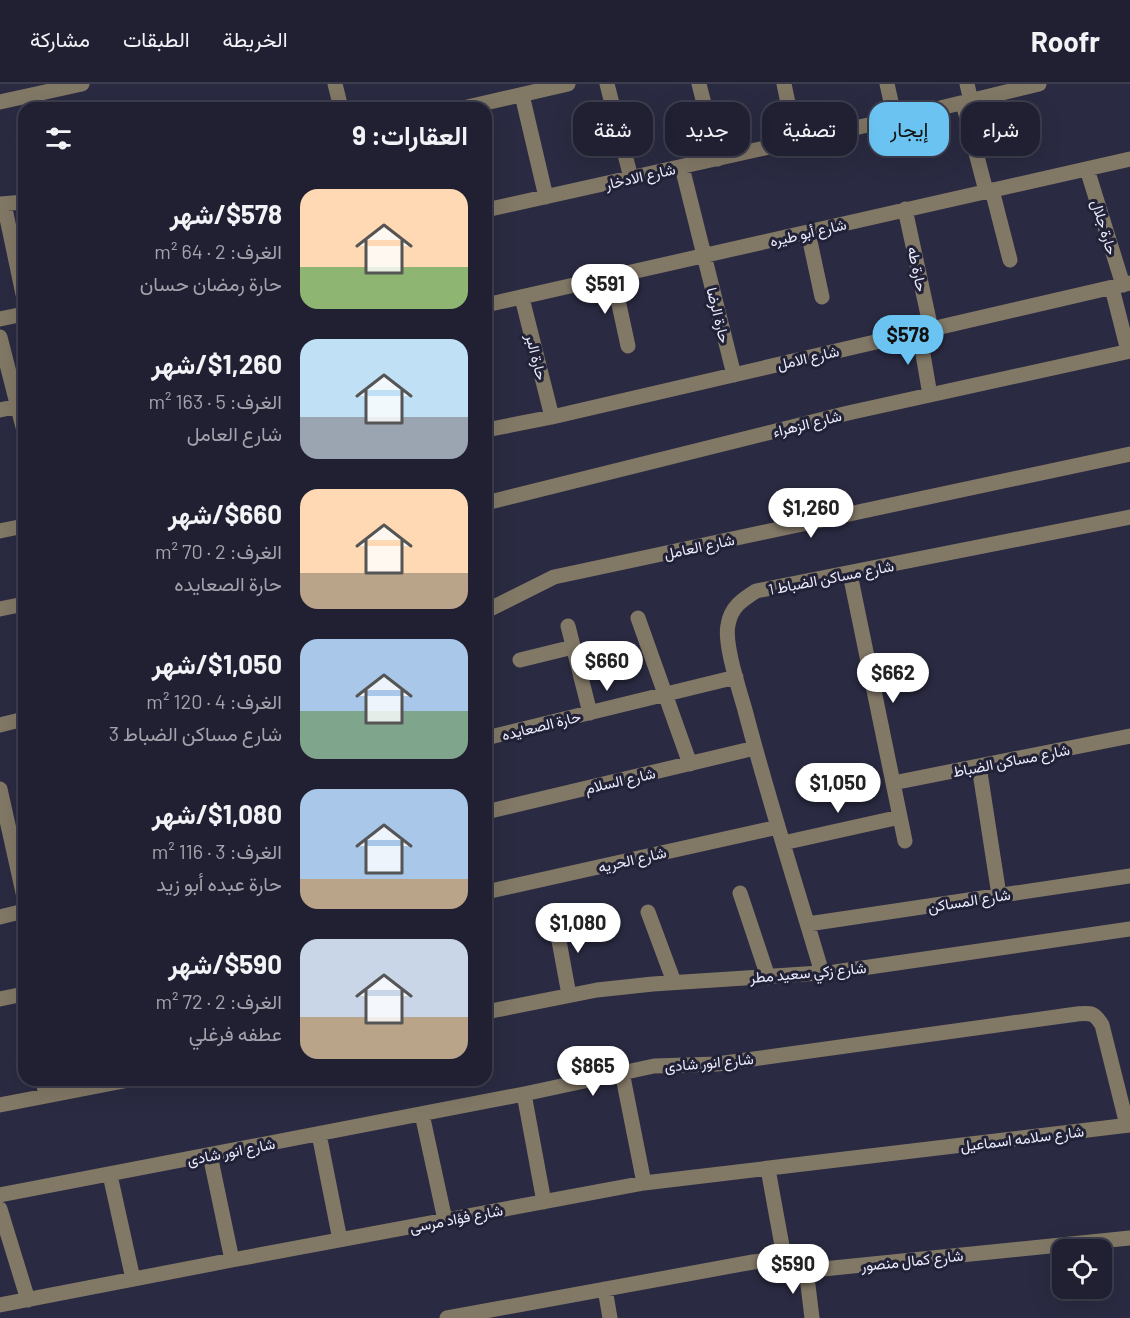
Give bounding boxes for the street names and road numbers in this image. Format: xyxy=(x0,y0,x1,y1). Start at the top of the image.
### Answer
street label: شارع الادخار xyxy=(602,159,678,196)
street label: حارة جلال xyxy=(1087,197,1122,257)
street label: شارع أبو طيره xyxy=(768,214,849,252)
street label: حارة طه xyxy=(903,245,932,293)
street label: حارة الرضا xyxy=(702,285,735,345)
street label: حارة البر xyxy=(521,331,551,382)
street label: شارع الامل xyxy=(775,341,842,376)
street label: شارع الزهراء xyxy=(771,406,844,443)
street label: شارع العامل xyxy=(662,530,737,565)
street label: شارع مساكن الضباط 1 xyxy=(767,556,896,601)
street label: حارة الصعايده xyxy=(500,706,583,744)
street label: شارع مساكن الضباط xyxy=(951,740,1072,783)
street label: شارع السلام xyxy=(583,763,658,800)
street label: شارع الحريه xyxy=(596,842,669,879)
street label: شارع المساكن xyxy=(926,885,1012,918)
street label: شارع زكي سعيد مطر xyxy=(748,958,868,991)
street label: شارع انور شادى xyxy=(664,1049,755,1078)
street label: شارع سلامه اسماعيل xyxy=(959,1121,1085,1157)
street label: شارع انور شادى xyxy=(185,1134,277,1171)
street label: شارع فؤاد مرسى xyxy=(408,1200,505,1239)
street label: شارع كمال منصور xyxy=(859,1246,964,1277)

